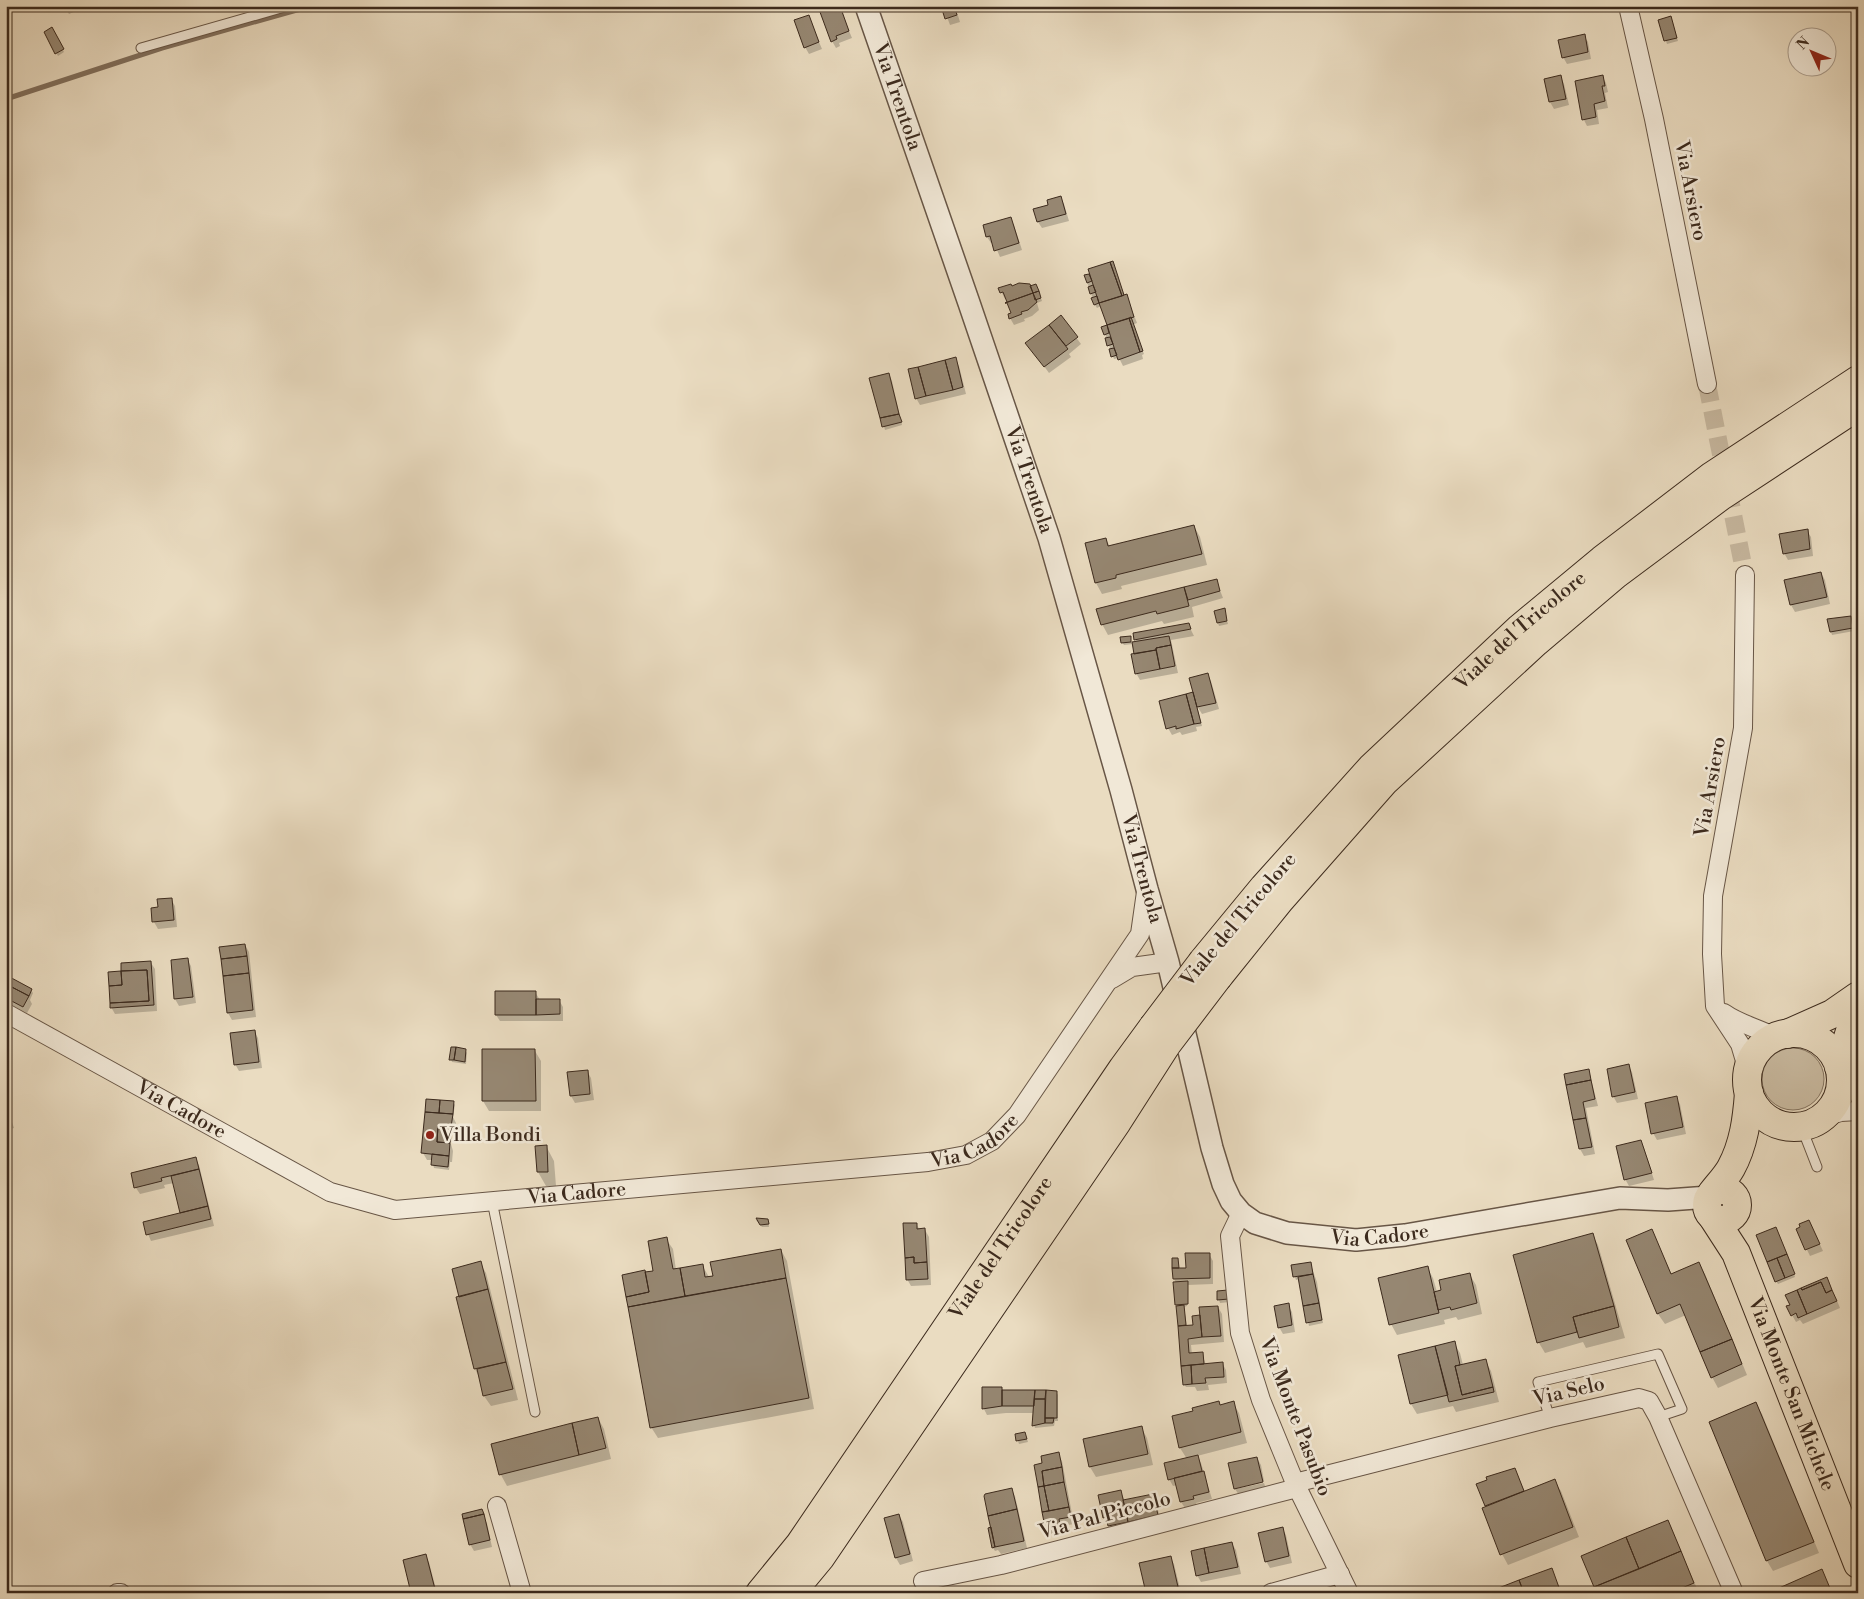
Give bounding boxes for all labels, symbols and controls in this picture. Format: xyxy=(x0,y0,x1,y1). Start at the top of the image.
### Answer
north arrow xyxy=(1786,28,1836,78)
text: N xyxy=(1793,33,1814,54)
street label: Via Trentola xyxy=(867,39,928,154)
street label: Via Arsiero xyxy=(1668,138,1712,243)
street label: Via Trentola xyxy=(999,422,1059,538)
street label: Viale del Tricolore xyxy=(1449,566,1591,696)
street label: Via Arsiero xyxy=(1690,735,1732,840)
street label: Via Trentola xyxy=(1115,810,1169,927)
street label: Viale del Tricolore xyxy=(1175,848,1302,993)
street label: Via Cadore xyxy=(131,1074,230,1145)
street label: Via Cadore xyxy=(927,1108,1024,1174)
place label: Villa Bondi xyxy=(439,1123,541,1148)
marker: Villa Bondi xyxy=(424,1129,436,1141)
street label: Viale del Tricolore xyxy=(943,1172,1058,1325)
street label: Via Cadore xyxy=(525,1177,627,1211)
street label: Via Cadore xyxy=(1328,1219,1431,1253)
street label: Via Monte San Michele xyxy=(1742,1293,1841,1494)
street label: Via Monte Pasubio xyxy=(1253,1333,1337,1500)
street label: Via Selo xyxy=(1530,1372,1607,1413)
street label: Via Pal Piccolo xyxy=(1035,1486,1174,1546)

